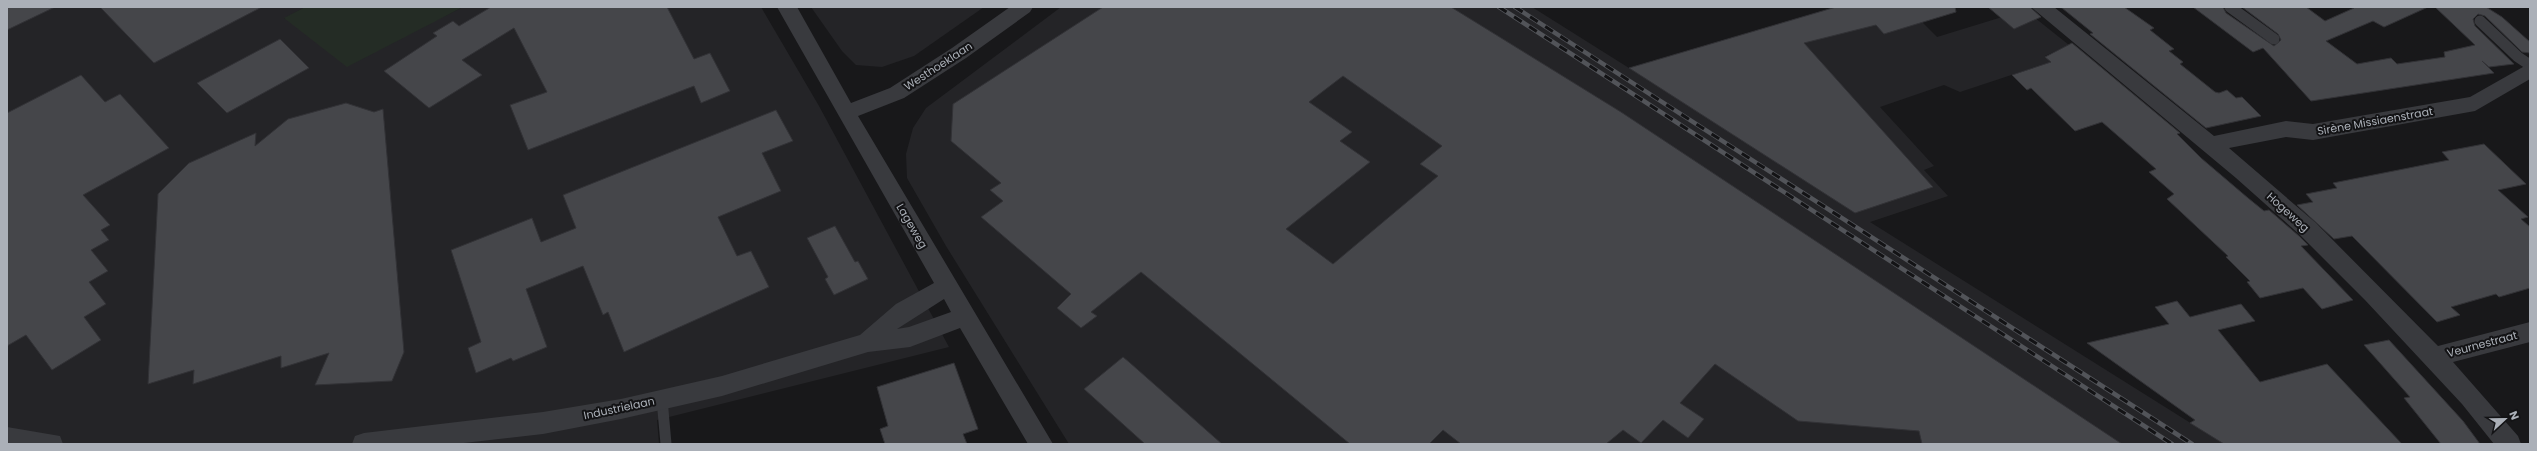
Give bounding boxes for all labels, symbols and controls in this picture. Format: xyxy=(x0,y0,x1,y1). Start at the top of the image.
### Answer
street label: Westhoeklaan xyxy=(901,38,975,94)
street label: Sirène Missiaenstraat xyxy=(2316,103,2434,139)
street label: Hogeweg xyxy=(2263,189,2313,235)
street label: Lageweg xyxy=(893,200,931,252)
street label: Veurnestraat xyxy=(2445,327,2519,361)
street label: Industrielaan xyxy=(582,393,656,423)
north arrow xyxy=(2485,399,2525,439)
text: N xyxy=(2505,408,2523,422)

